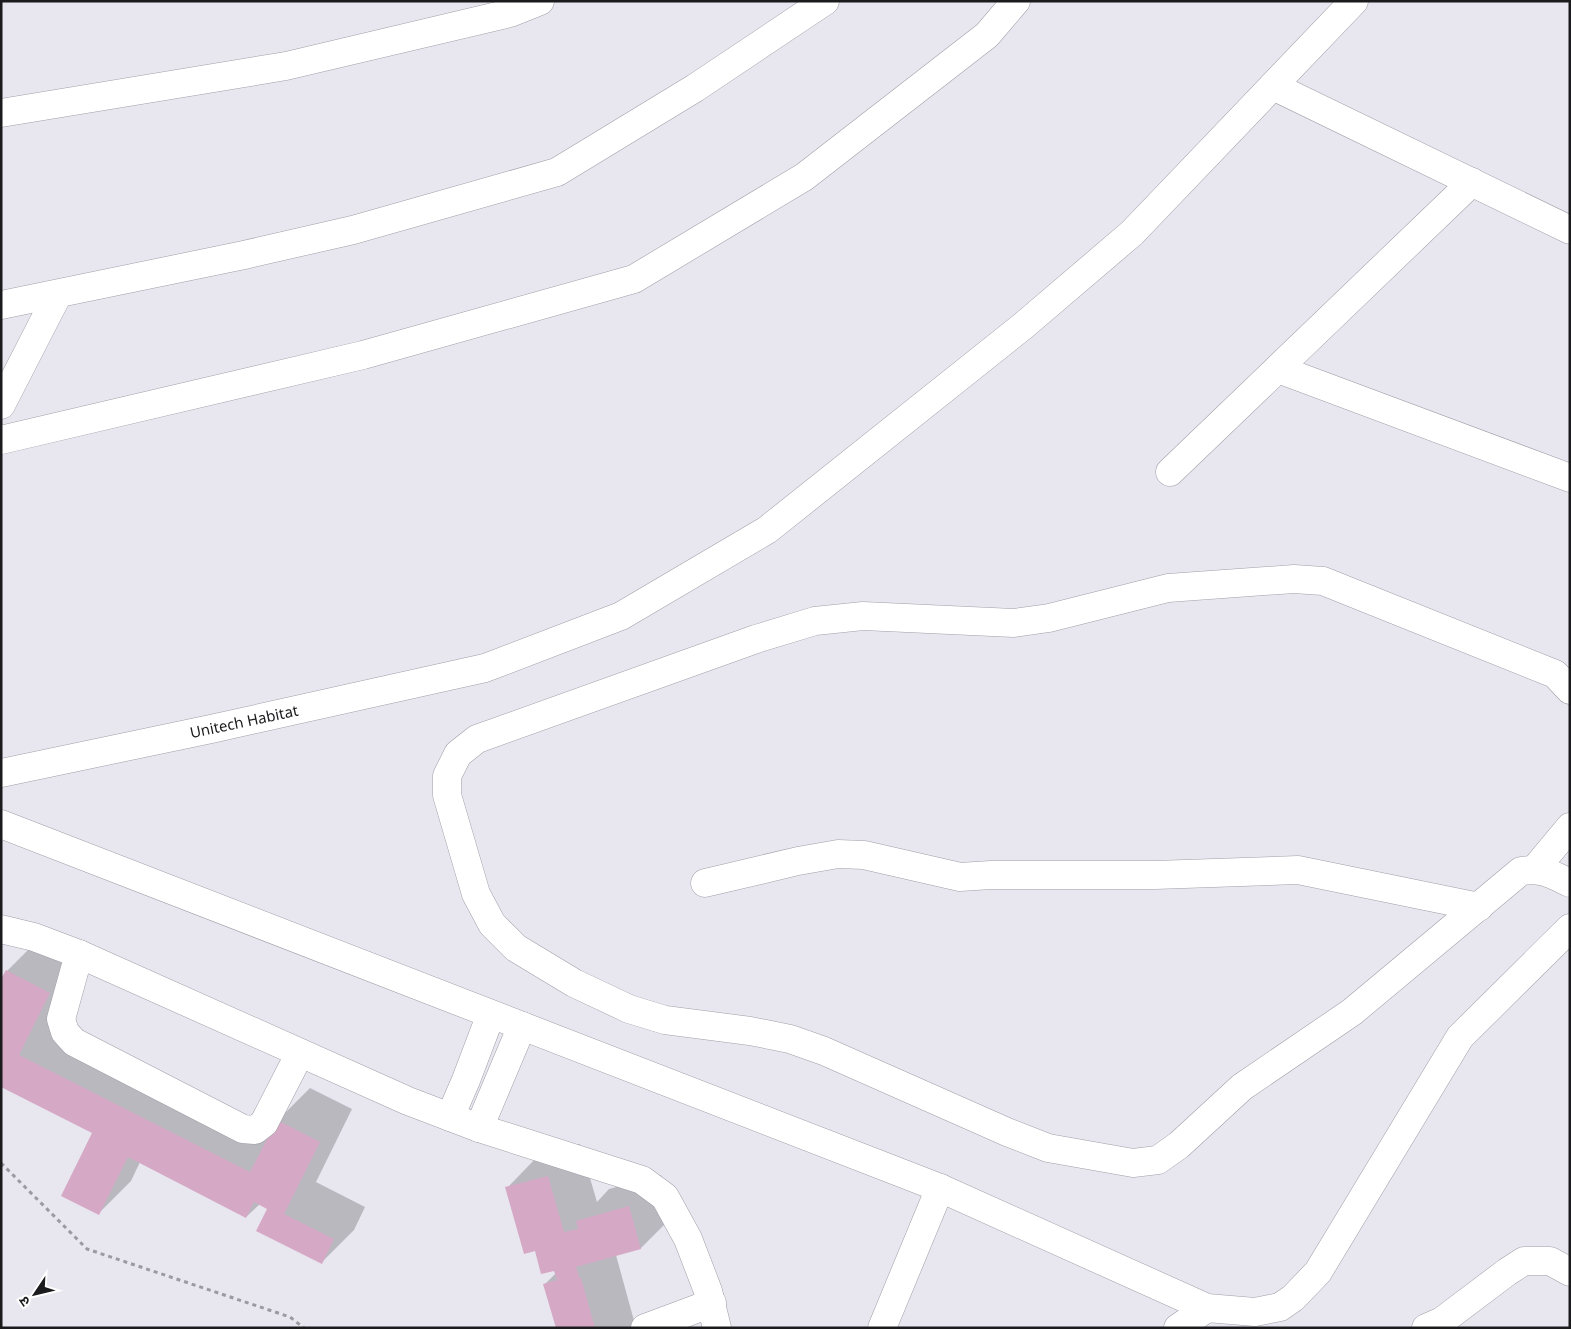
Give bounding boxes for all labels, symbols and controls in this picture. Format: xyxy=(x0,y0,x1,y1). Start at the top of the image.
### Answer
street label: Unitech Habitat xyxy=(188,700,300,742)
north arrow xyxy=(10,1269,60,1319)
text: उ xyxy=(13,1292,34,1311)

